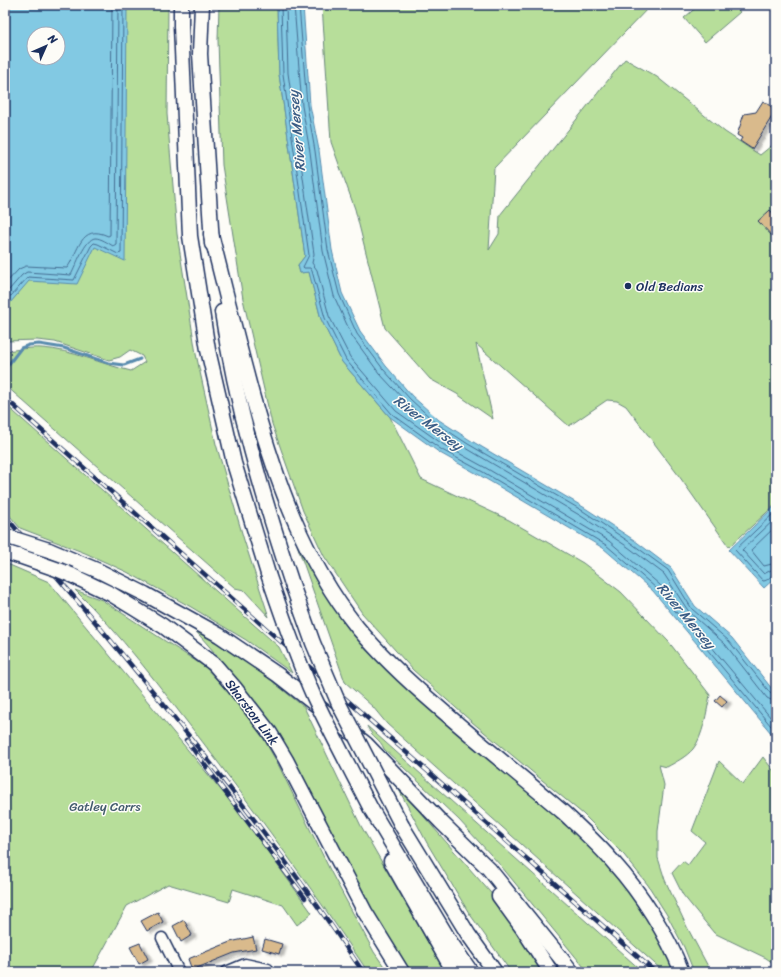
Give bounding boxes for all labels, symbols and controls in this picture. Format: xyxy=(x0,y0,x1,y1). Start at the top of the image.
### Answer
north arrow xyxy=(26,26,66,66)
text: N xyxy=(43,29,62,49)
water label: River Mersey xyxy=(281,88,313,172)
place label: Old Bedians xyxy=(636,275,703,298)
marker: Old Bedians xyxy=(623,281,633,291)
water label: River Mersey xyxy=(388,389,469,458)
water label: River Mersey xyxy=(650,577,723,656)
street label: Sharston Link xyxy=(219,674,285,750)
park label: Gatley Carrs xyxy=(69,795,141,818)

